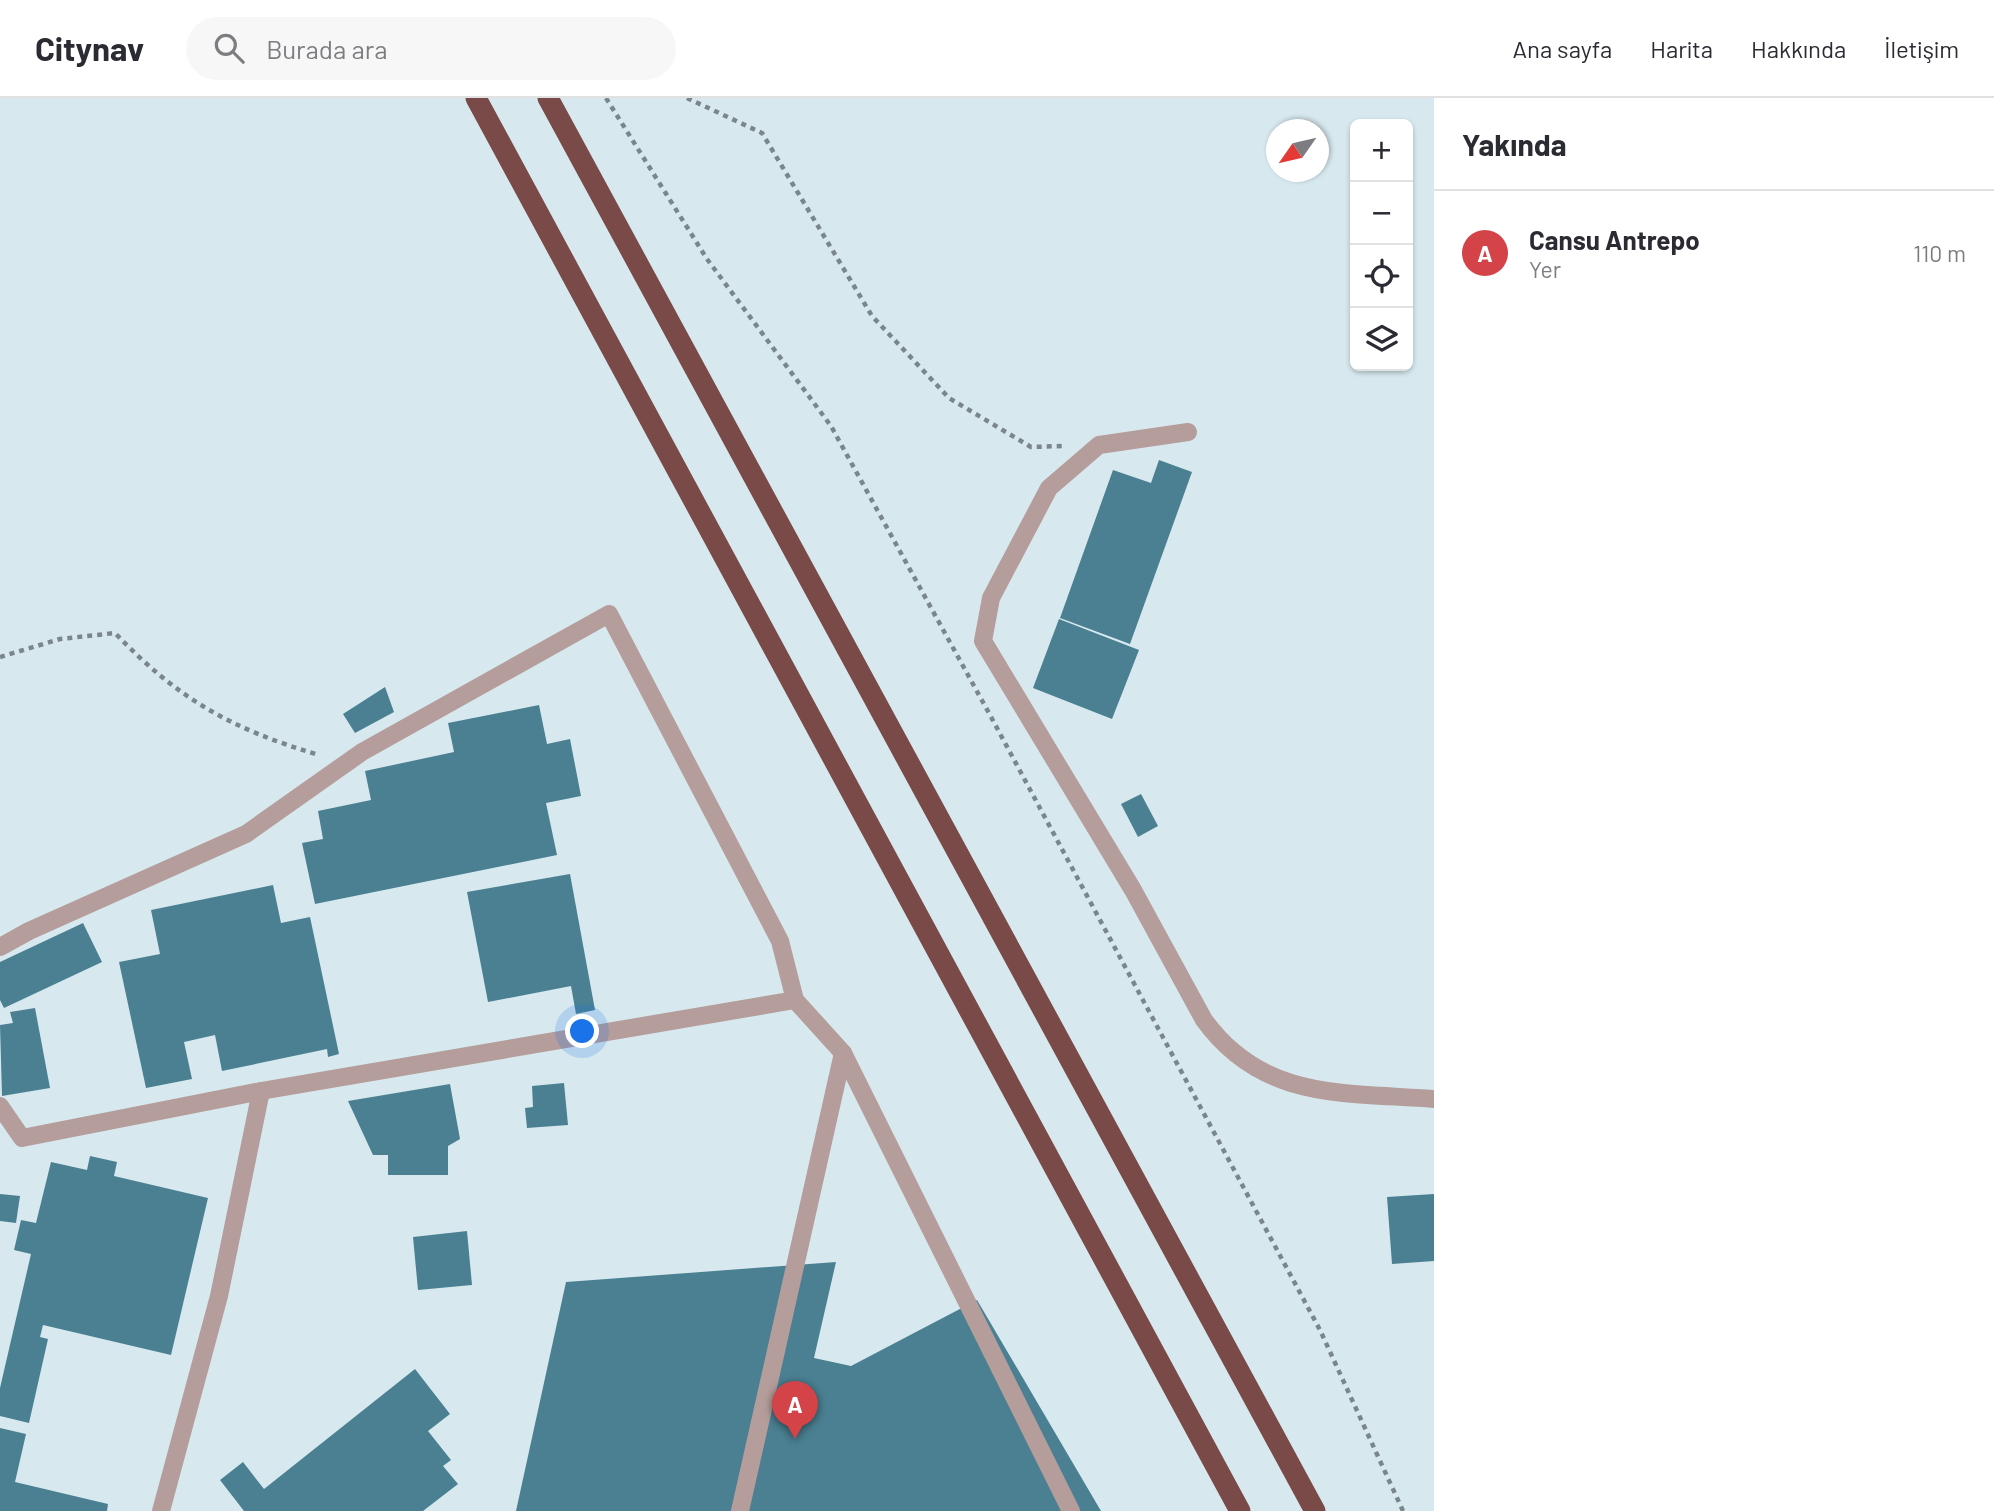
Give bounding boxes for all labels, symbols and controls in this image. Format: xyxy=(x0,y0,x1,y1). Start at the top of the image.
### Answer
search box xyxy=(186,17,676,80)
text: Citynav xyxy=(35,28,144,68)
icon: search xyxy=(210,29,248,67)
text: Burada ara xyxy=(266,33,387,64)
text: Ana sayfa xyxy=(1513,34,1612,63)
text: Harita xyxy=(1650,34,1713,63)
text: Hakkında xyxy=(1751,34,1846,63)
text: İletişim xyxy=(1884,34,1959,63)
north arrow xyxy=(1266,119,1329,182)
map controls xyxy=(1350,119,1413,371)
button: + xyxy=(1350,119,1413,182)
text: Yakında xyxy=(1462,126,1567,162)
button: − xyxy=(1350,182,1413,245)
text: Cansu Antrepo xyxy=(1529,224,1700,255)
text: A xyxy=(1477,239,1493,267)
text: 110 m xyxy=(1913,239,1966,267)
button: locate xyxy=(1350,245,1413,308)
text: Yer xyxy=(1529,255,1561,283)
button: layers xyxy=(1350,308,1413,371)
your location xyxy=(565,1014,599,1048)
pin: A xyxy=(772,1381,818,1439)

